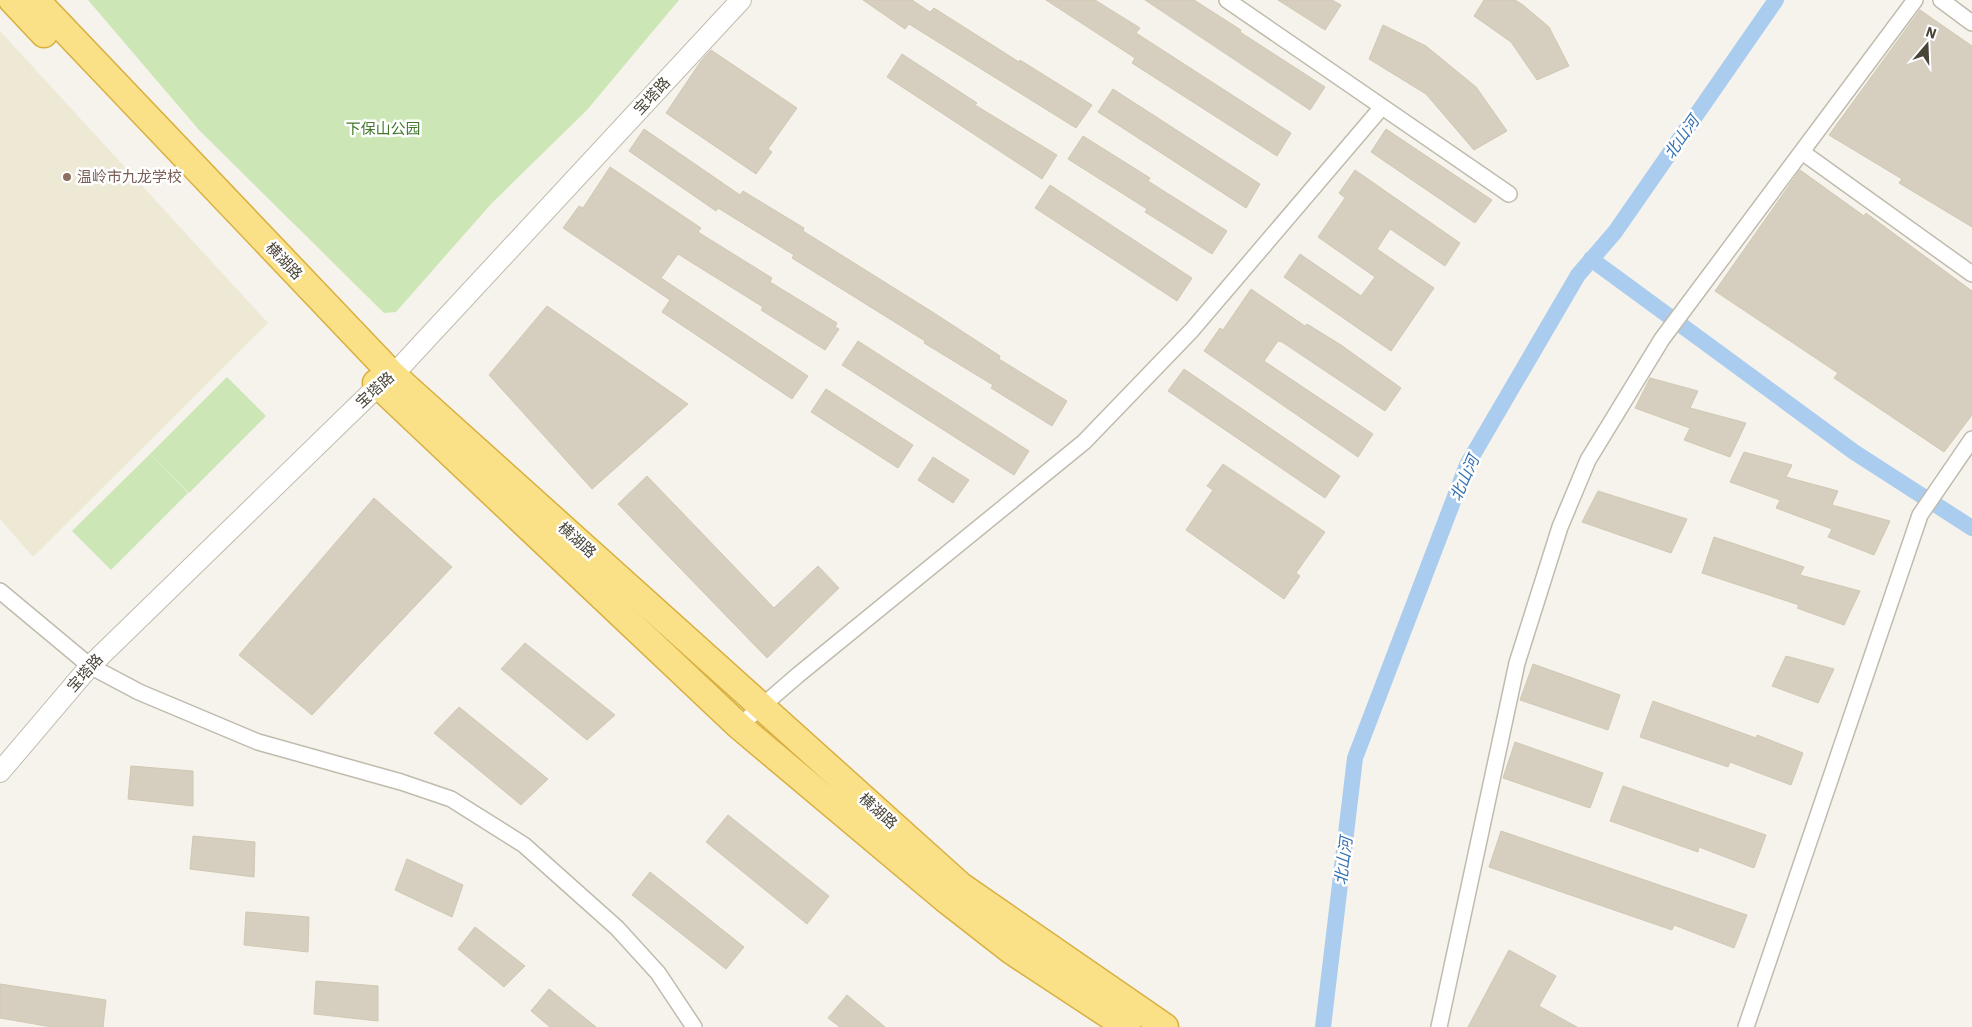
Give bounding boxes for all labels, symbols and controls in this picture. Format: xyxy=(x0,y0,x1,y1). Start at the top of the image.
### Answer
north arrow xyxy=(1902,20,1952,70)
text: N xyxy=(1924,23,1939,43)
street label: 宝塔路 xyxy=(629,73,674,119)
water label: 北山河 xyxy=(1659,109,1705,162)
park label: 下保山公园 xyxy=(345,119,421,138)
place label: 温岭市九龙学校 xyxy=(77,167,182,186)
marker: 温岭市九龙学校 xyxy=(61,171,73,183)
street label: 横湖路 xyxy=(262,238,307,283)
street label: 宝塔路 xyxy=(352,368,398,412)
water label: 北山河 xyxy=(1445,449,1484,504)
street label: 横湖路 xyxy=(554,518,600,562)
street label: 宝塔路 xyxy=(63,650,107,696)
street label: 横湖路 xyxy=(855,789,901,833)
water label: 北山河 xyxy=(1330,833,1356,886)

